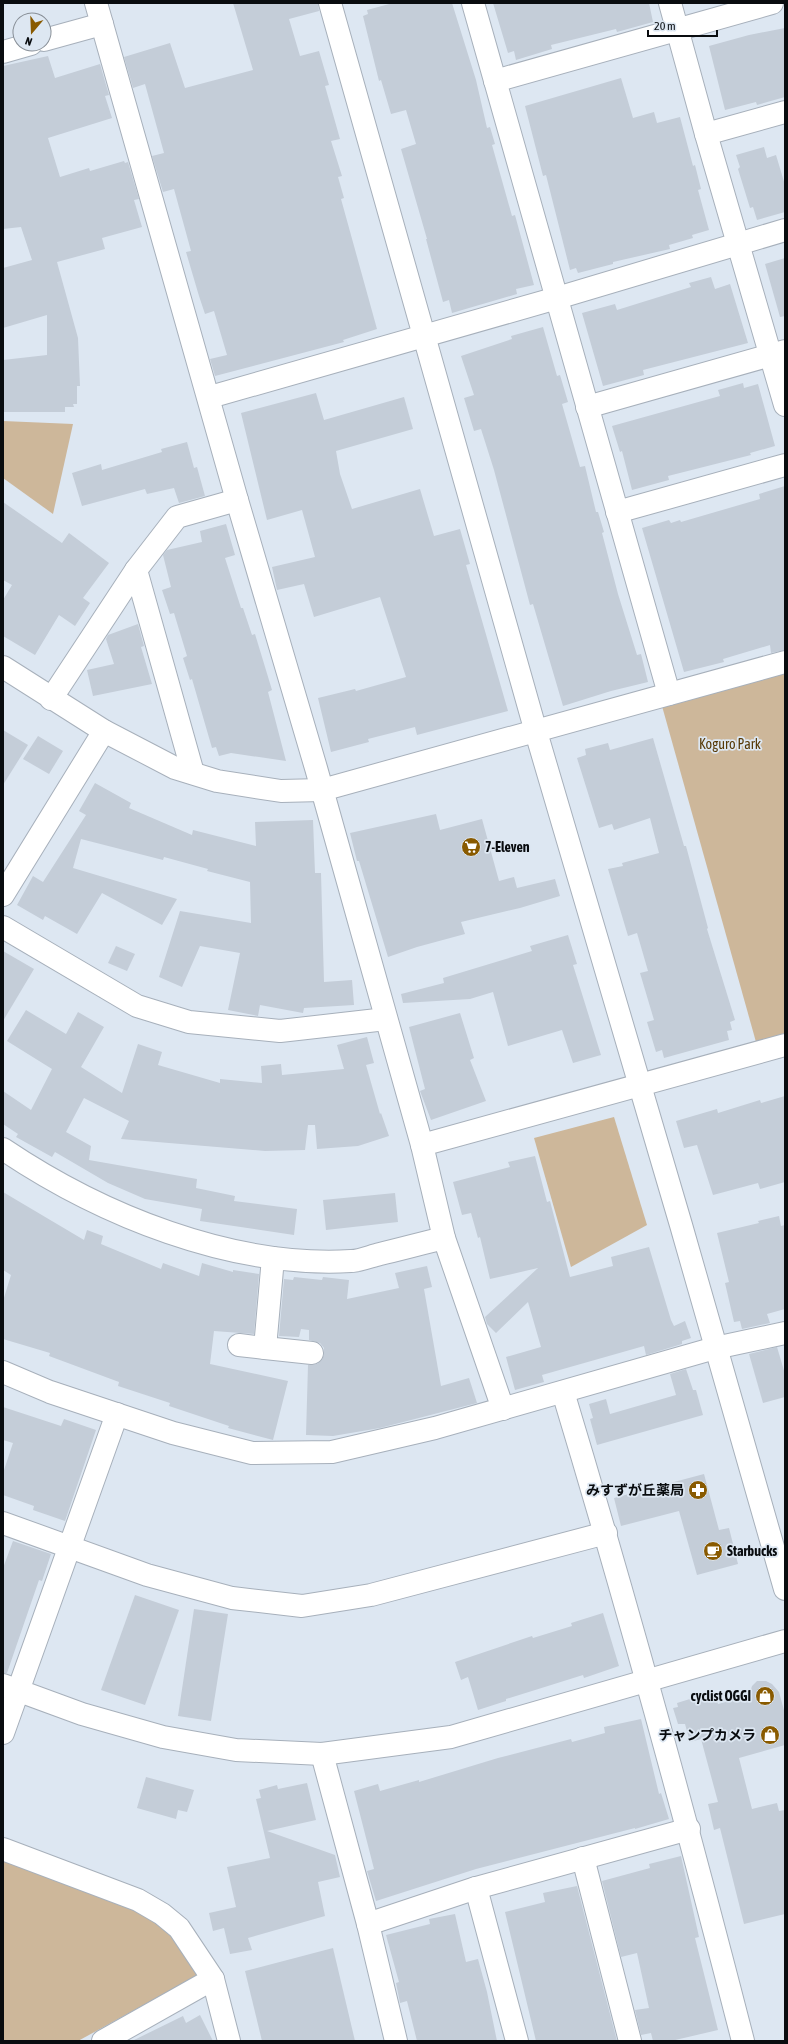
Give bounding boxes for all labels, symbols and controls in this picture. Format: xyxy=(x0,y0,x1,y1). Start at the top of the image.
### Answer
north arrow xyxy=(12,12,52,52)
scale bar xyxy=(648,12,717,38)
text: 20 m xyxy=(654,19,676,33)
text: N xyxy=(24,35,34,48)
park label: Koguro Park xyxy=(699,736,761,752)
supermarket icon: 7-Eleven xyxy=(460,836,482,858)
place label: 7-Eleven xyxy=(485,839,530,855)
pharmacy icon: みすずが丘薬局 xyxy=(687,1479,709,1501)
place label: みすずが丘薬局 xyxy=(586,1482,684,1498)
cafe icon: Starbucks xyxy=(702,1540,724,1562)
place label: Starbucks xyxy=(727,1543,777,1559)
shop icon: cyclist OGGI xyxy=(754,1685,776,1707)
place label: cyclist OGGI xyxy=(691,1688,751,1704)
shop icon: チャンプカメラ xyxy=(759,1724,781,1746)
place label: チャンプカメラ xyxy=(659,1727,756,1743)

